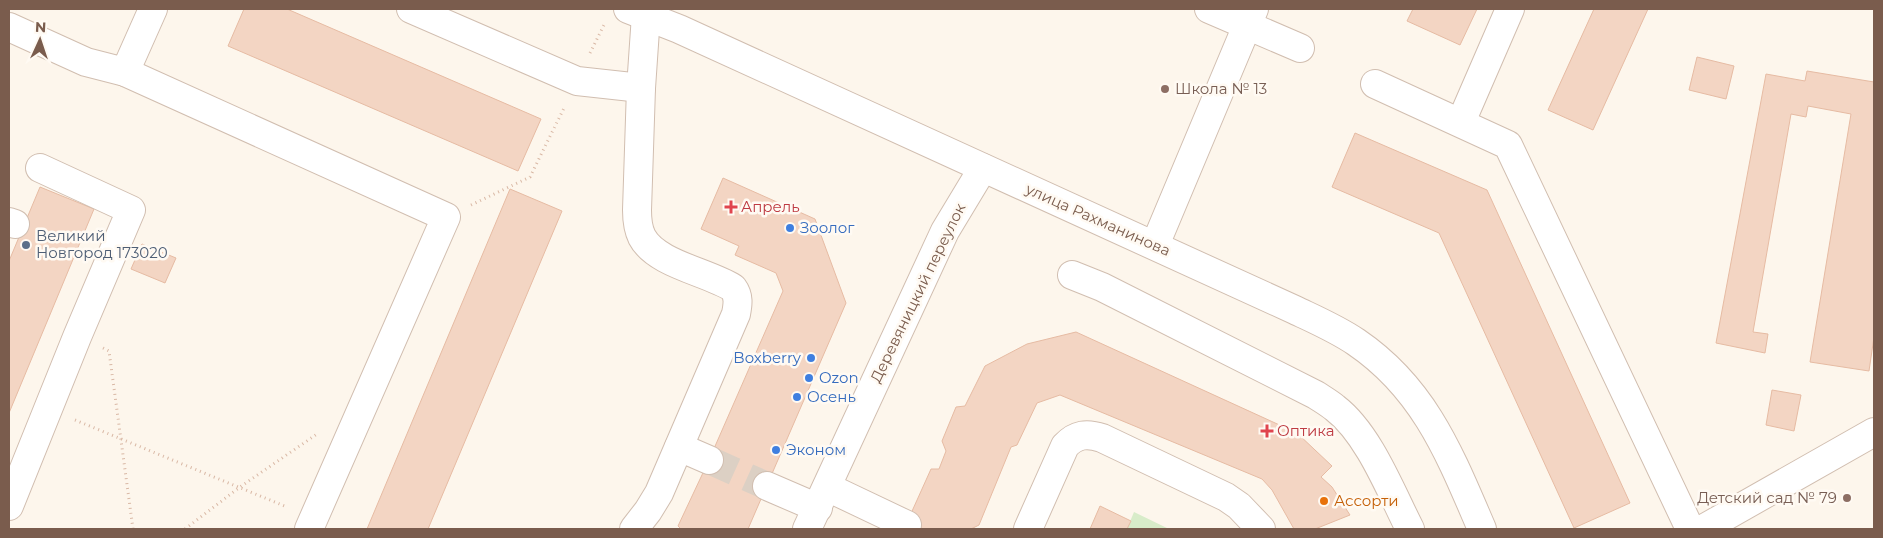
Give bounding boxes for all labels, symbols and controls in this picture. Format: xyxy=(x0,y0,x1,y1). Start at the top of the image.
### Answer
north arrow xyxy=(15,15,65,65)
text: N xyxy=(35,18,47,36)
place label: Школа № 13 xyxy=(1175,79,1267,98)
marker: Школа № 13 xyxy=(1159,83,1171,95)
street label: улица Рахманинова xyxy=(1022,179,1173,260)
place label: Апрель xyxy=(741,197,800,216)
street label: Деревяницкий переулок xyxy=(866,200,969,386)
marker: Апрель xyxy=(725,201,737,213)
place label: Зоолог xyxy=(800,218,855,237)
marker: Зоолог xyxy=(784,222,796,234)
place label: Великий Новгород 173020 xyxy=(36,226,168,262)
marker: Великий Новгород 173020 xyxy=(20,239,32,251)
place label: Boxberry xyxy=(733,348,802,367)
marker: Boxberry xyxy=(805,352,817,364)
place label: Ozon xyxy=(819,368,859,387)
marker: Ozon xyxy=(803,372,815,384)
place label: Осень xyxy=(807,387,856,406)
marker: Осень xyxy=(791,391,803,403)
place label: Оптика xyxy=(1277,421,1335,440)
marker: Оптика xyxy=(1261,425,1273,437)
place label: Эконом xyxy=(786,440,846,459)
marker: Эконом xyxy=(770,444,782,456)
place label: Детский сад № 79 xyxy=(1697,488,1837,507)
place label: Ассорти xyxy=(1334,491,1399,510)
marker: Детский сад № 79 xyxy=(1841,492,1853,504)
marker: Ассорти xyxy=(1318,495,1330,507)

